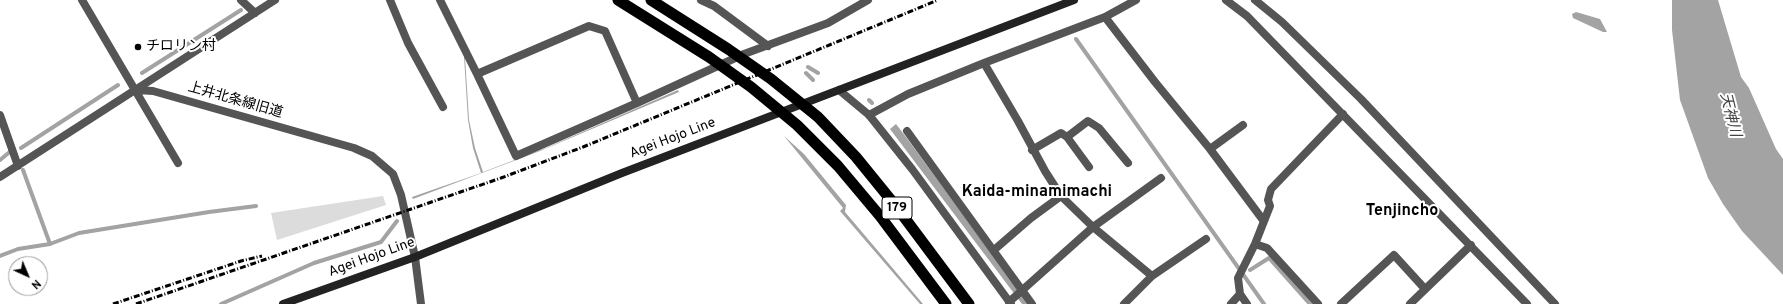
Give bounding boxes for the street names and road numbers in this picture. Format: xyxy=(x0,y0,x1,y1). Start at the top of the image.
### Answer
street label: 上井北条線旧道 xyxy=(186,79,284,123)
street label: Agei Hojo Line xyxy=(628,115,718,163)
road number: 179 xyxy=(882,197,912,219)
street label: Agei Hojo Line xyxy=(326,235,418,281)

